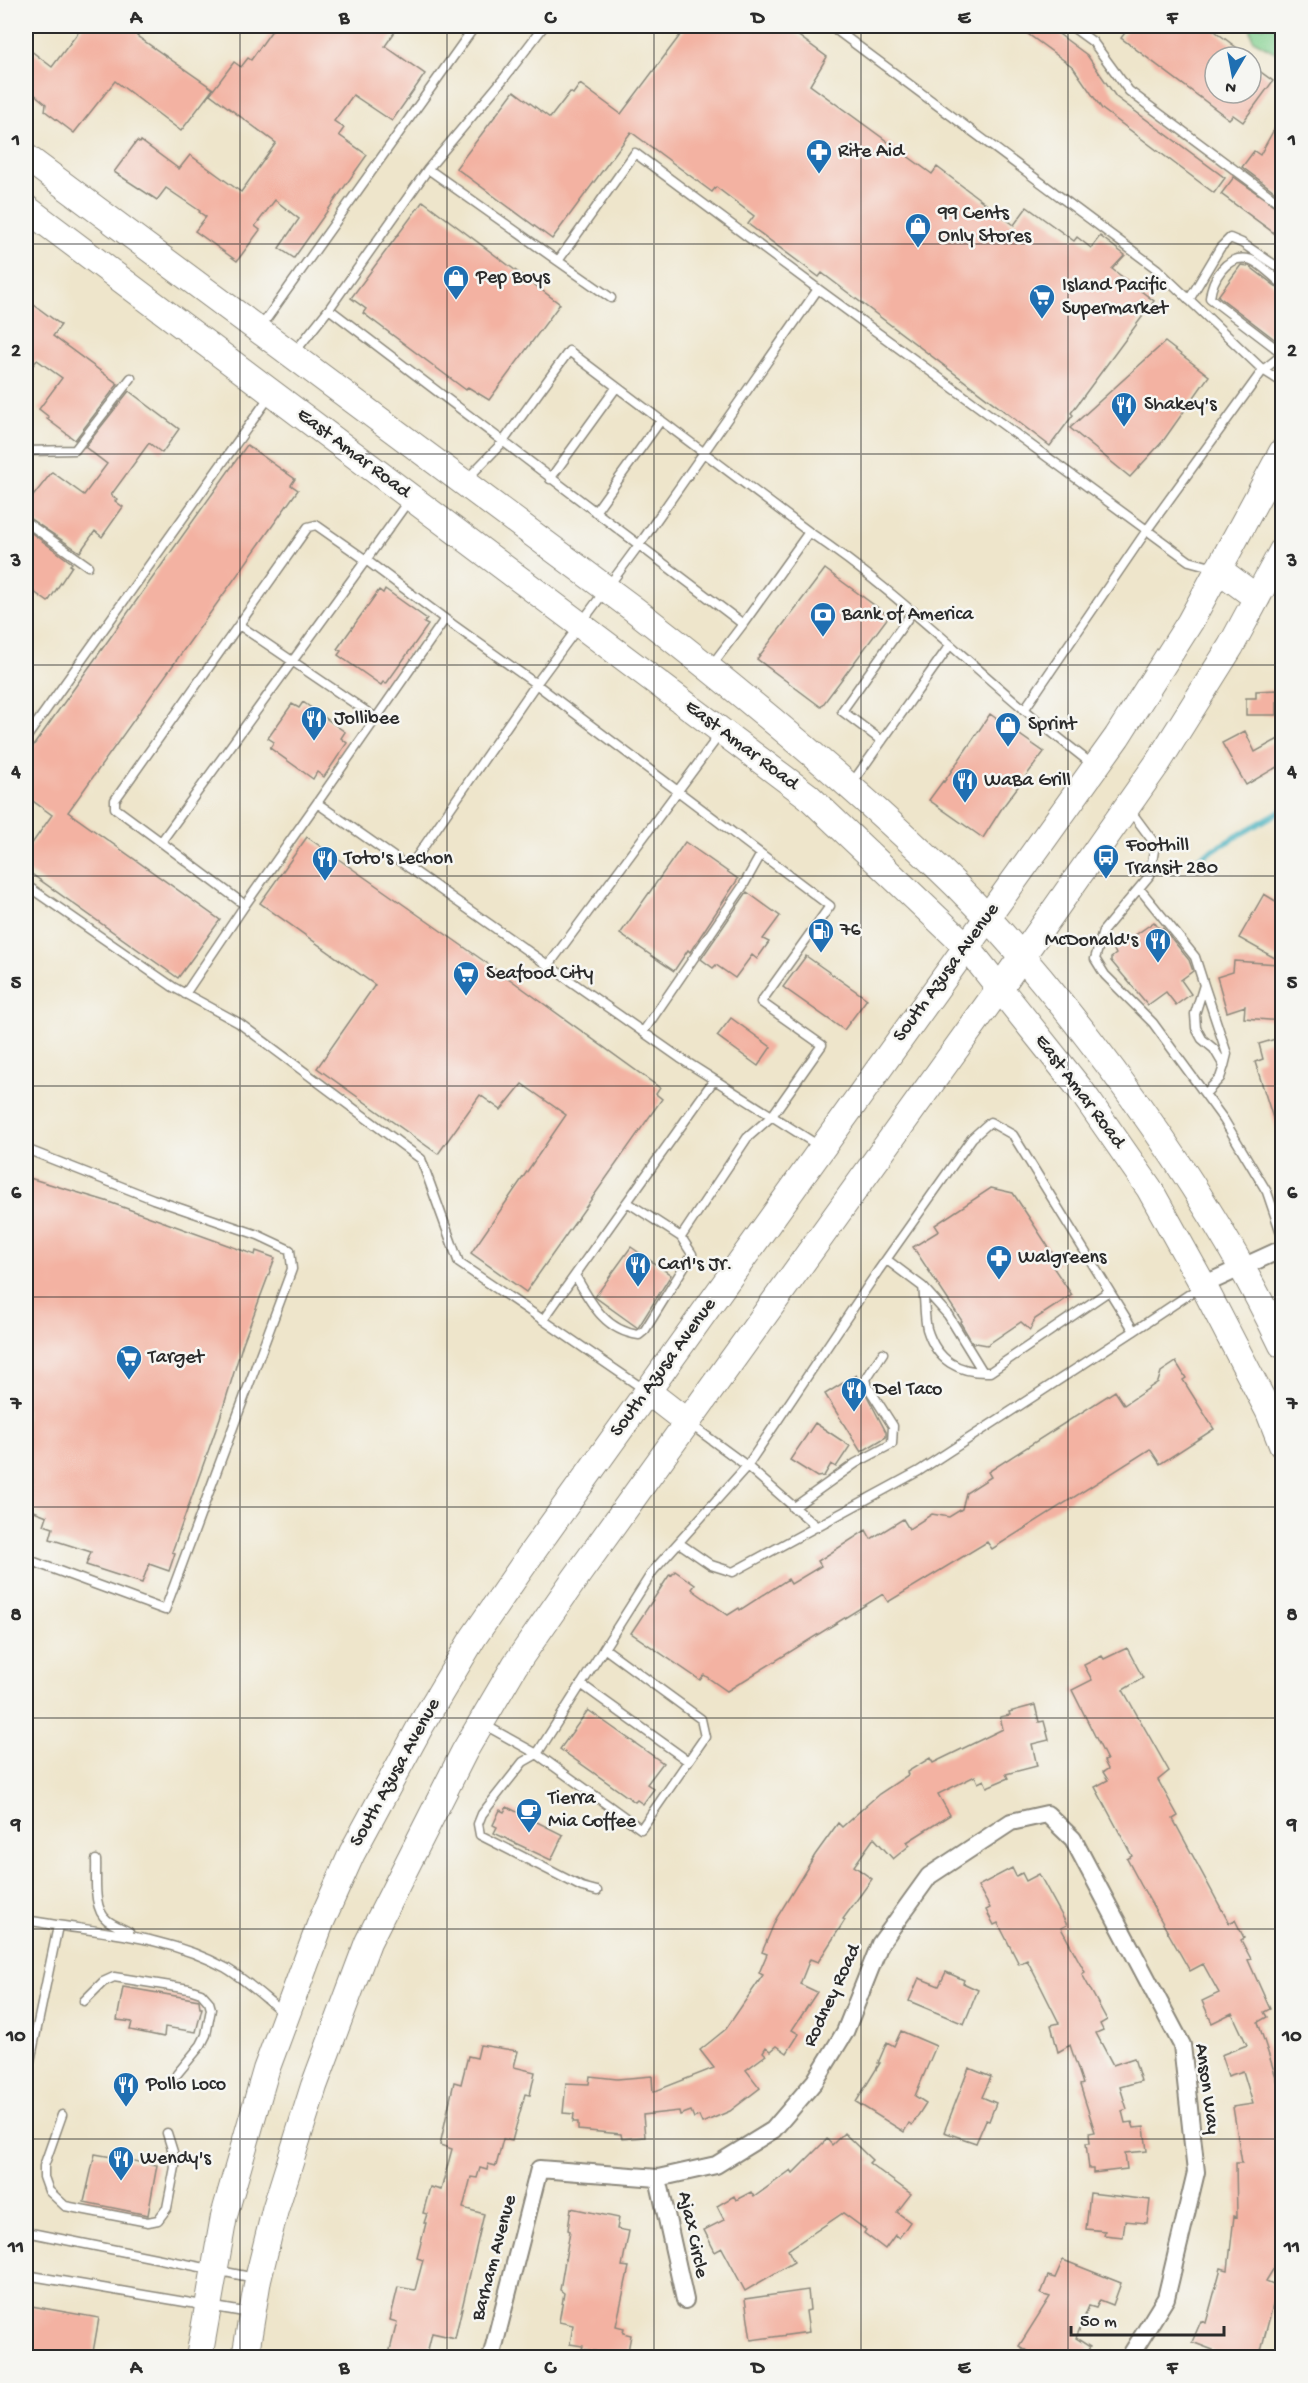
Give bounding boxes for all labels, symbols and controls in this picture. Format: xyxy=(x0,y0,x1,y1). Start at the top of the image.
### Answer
text: A xyxy=(129,8,144,31)
text: B xyxy=(338,8,350,31)
text: C xyxy=(544,8,558,31)
text: D xyxy=(749,8,765,31)
text: E xyxy=(958,8,972,31)
text: F xyxy=(1166,8,1179,31)
north arrow xyxy=(1203,45,1263,105)
text: N xyxy=(1224,76,1238,97)
text: 1 xyxy=(11,130,20,153)
text: 1 xyxy=(1287,130,1296,153)
pharmacy icon: Rite Aid xyxy=(804,137,834,175)
place label: Rite Aid xyxy=(838,141,906,164)
place label: 99 Cents Only Stores xyxy=(937,203,1032,249)
shop icon: 99 Cents Only Stores xyxy=(903,211,933,249)
shop icon: Pep Boys xyxy=(441,263,471,301)
place label: Pep Boys xyxy=(475,267,550,290)
place label: Island Pacific Supermarket xyxy=(1062,275,1170,321)
supermarket icon: Island Pacific Supermarket xyxy=(1027,282,1057,320)
text: 2 xyxy=(11,341,21,364)
text: 2 xyxy=(1287,341,1297,364)
restaurant icon: Shakey's xyxy=(1109,390,1139,428)
place label: Shakey's xyxy=(1144,394,1217,417)
street label: East Amar Road xyxy=(292,404,416,506)
text: 3 xyxy=(10,551,21,574)
text: 3 xyxy=(1286,551,1297,574)
bank icon: Bank of America xyxy=(808,600,838,638)
place label: Bank of America xyxy=(841,604,974,627)
street label: East Amar Road xyxy=(680,696,804,798)
restaurant icon: Jollibee xyxy=(299,704,329,742)
place label: Jollibee xyxy=(334,708,400,731)
shop icon: Sprint xyxy=(993,710,1023,748)
place label: Sprint xyxy=(1028,714,1078,737)
text: 4 xyxy=(10,762,21,785)
text: 4 xyxy=(1286,762,1297,785)
restaurant icon: WaBa Grill xyxy=(950,766,980,804)
place label: WaBa Grill xyxy=(984,770,1071,793)
place label: Foothill Transit 280 xyxy=(1125,835,1218,881)
bus stop icon: Foothill Transit 280 xyxy=(1091,842,1121,880)
restaurant icon: Toto's Lechon xyxy=(310,844,340,882)
place label: Toto's Lechon xyxy=(343,848,453,871)
street label: South Azusa Avenue xyxy=(889,899,1005,1047)
fuel station icon: 76 xyxy=(806,916,836,954)
place label: 76 xyxy=(839,920,861,943)
restaurant icon: McDonald's xyxy=(1143,926,1173,964)
place label: McDonald's xyxy=(1045,930,1139,953)
supermarket icon: Seafood City xyxy=(451,959,481,997)
place label: Seafood City xyxy=(486,963,593,986)
text: 5 xyxy=(11,973,22,996)
text: 5 xyxy=(1287,973,1298,996)
street label: East Amar Road xyxy=(1029,1031,1131,1155)
text: 6 xyxy=(11,1183,22,1206)
text: 6 xyxy=(1287,1183,1298,1206)
pharmacy icon: Walgreens xyxy=(984,1243,1014,1281)
place label: Walgreens xyxy=(1018,1247,1107,1270)
restaurant icon: Carl's Jr. xyxy=(623,1250,653,1288)
place label: Carl's Jr. xyxy=(658,1254,733,1277)
street label: South Azusa Avenue xyxy=(606,1294,722,1442)
supermarket icon: Target xyxy=(114,1343,144,1381)
place label: Target xyxy=(147,1347,206,1370)
restaurant icon: Del Taco xyxy=(839,1375,869,1413)
place label: Del Taco xyxy=(872,1379,942,1402)
text: 7 xyxy=(10,1394,23,1417)
text: 7 xyxy=(1286,1394,1299,1417)
text: 8 xyxy=(11,1605,22,1628)
text: 8 xyxy=(1287,1605,1298,1628)
street label: South Azusa Avenue xyxy=(346,1694,447,1851)
place label: Tierra Mia Coffee xyxy=(547,1788,637,1834)
cafe icon: Tierra Mia Coffee xyxy=(514,1796,544,1834)
text: 9 xyxy=(10,1815,21,1838)
text: 9 xyxy=(1286,1815,1297,1838)
street label: Rodney Road xyxy=(799,1939,868,2051)
text: 10 xyxy=(5,2026,26,2049)
text: 10 xyxy=(1281,2026,1302,2049)
street label: Anson Way xyxy=(1188,2042,1224,2136)
restaurant icon: Pollo Loco xyxy=(111,2070,141,2108)
place label: Pollo Loco xyxy=(145,2074,226,2097)
restaurant icon: Wendy's xyxy=(106,2144,136,2182)
place label: Wendy's xyxy=(140,2148,211,2171)
street label: Ajax Circle xyxy=(672,2190,713,2281)
street label: Barham Avenue xyxy=(467,2192,523,2324)
text: 11 xyxy=(7,2237,24,2260)
text: 11 xyxy=(1283,2237,1300,2260)
scale bar xyxy=(1071,2299,1224,2337)
text: 50 m xyxy=(1080,2312,1117,2333)
text: A xyxy=(129,2358,144,2381)
text: B xyxy=(338,2358,350,2381)
text: C xyxy=(544,2358,558,2381)
text: D xyxy=(749,2358,765,2381)
text: E xyxy=(958,2358,972,2381)
text: F xyxy=(1166,2358,1179,2381)

